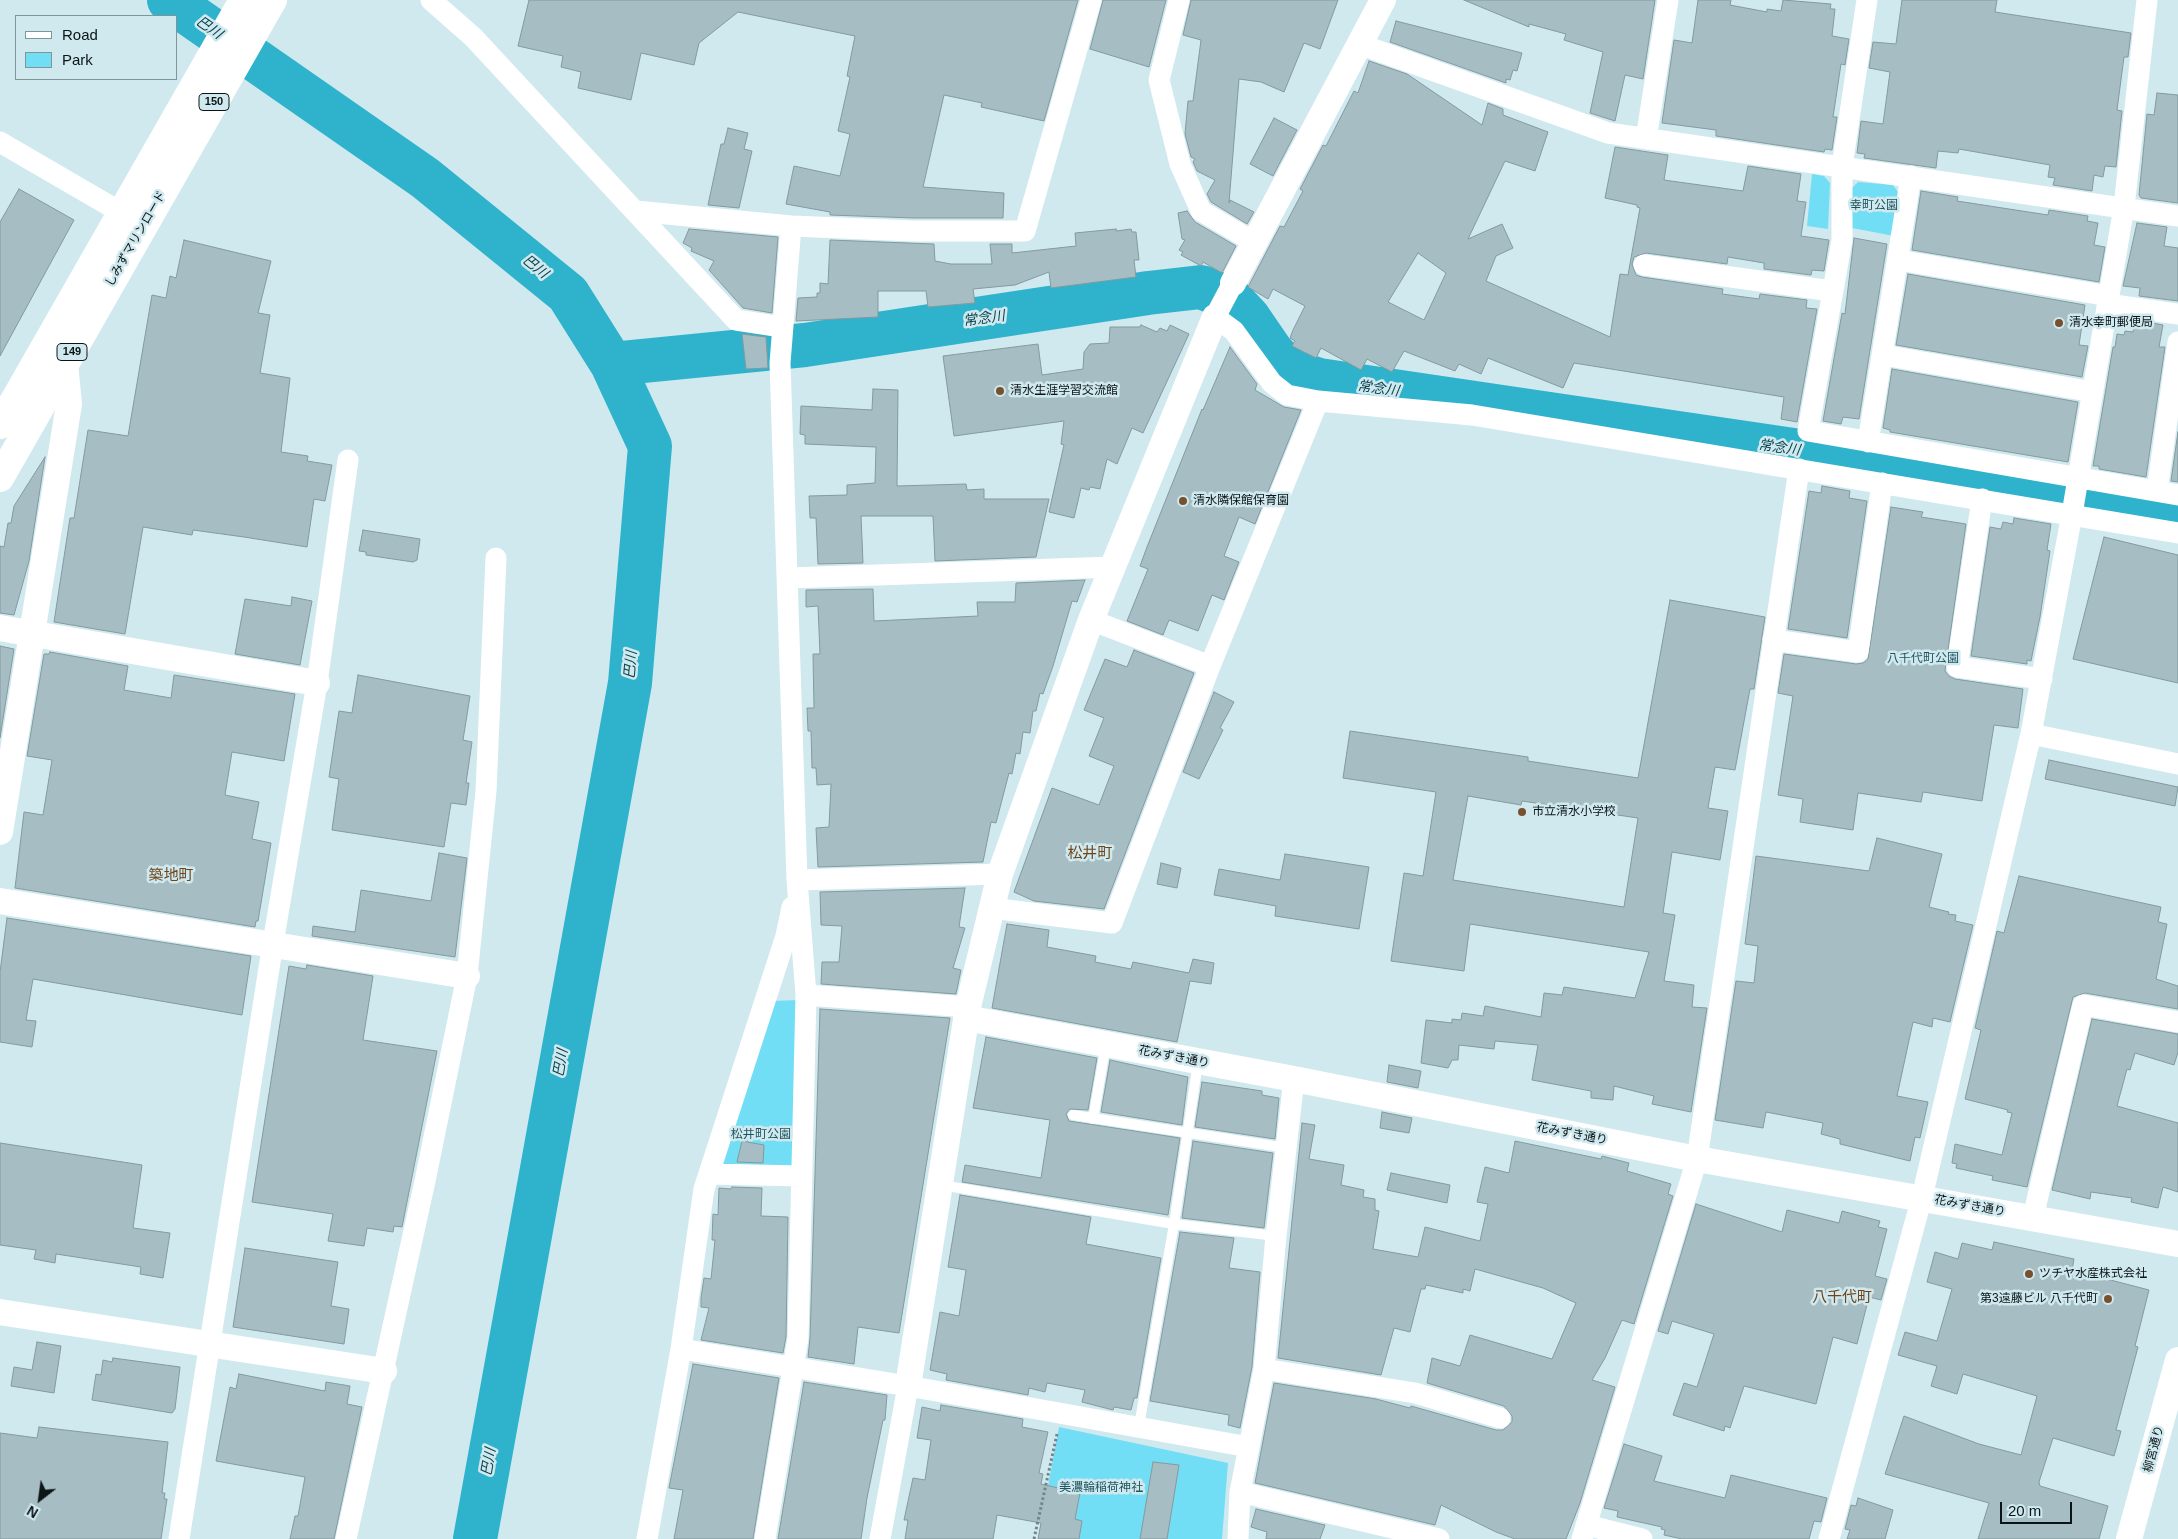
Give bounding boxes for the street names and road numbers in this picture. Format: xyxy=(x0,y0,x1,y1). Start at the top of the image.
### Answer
road number: 150 xyxy=(199,94,229,110)
street label: しみずマリンロード xyxy=(103,189,169,289)
road number: 149 xyxy=(57,344,87,361)
street label: 花みずき通り xyxy=(1137,1043,1211,1071)
street label: 花みずき通り xyxy=(1535,1120,1609,1148)
street label: 花みずき通り xyxy=(1933,1193,2007,1219)
street label: 柳宮通り xyxy=(2141,1424,2167,1474)

